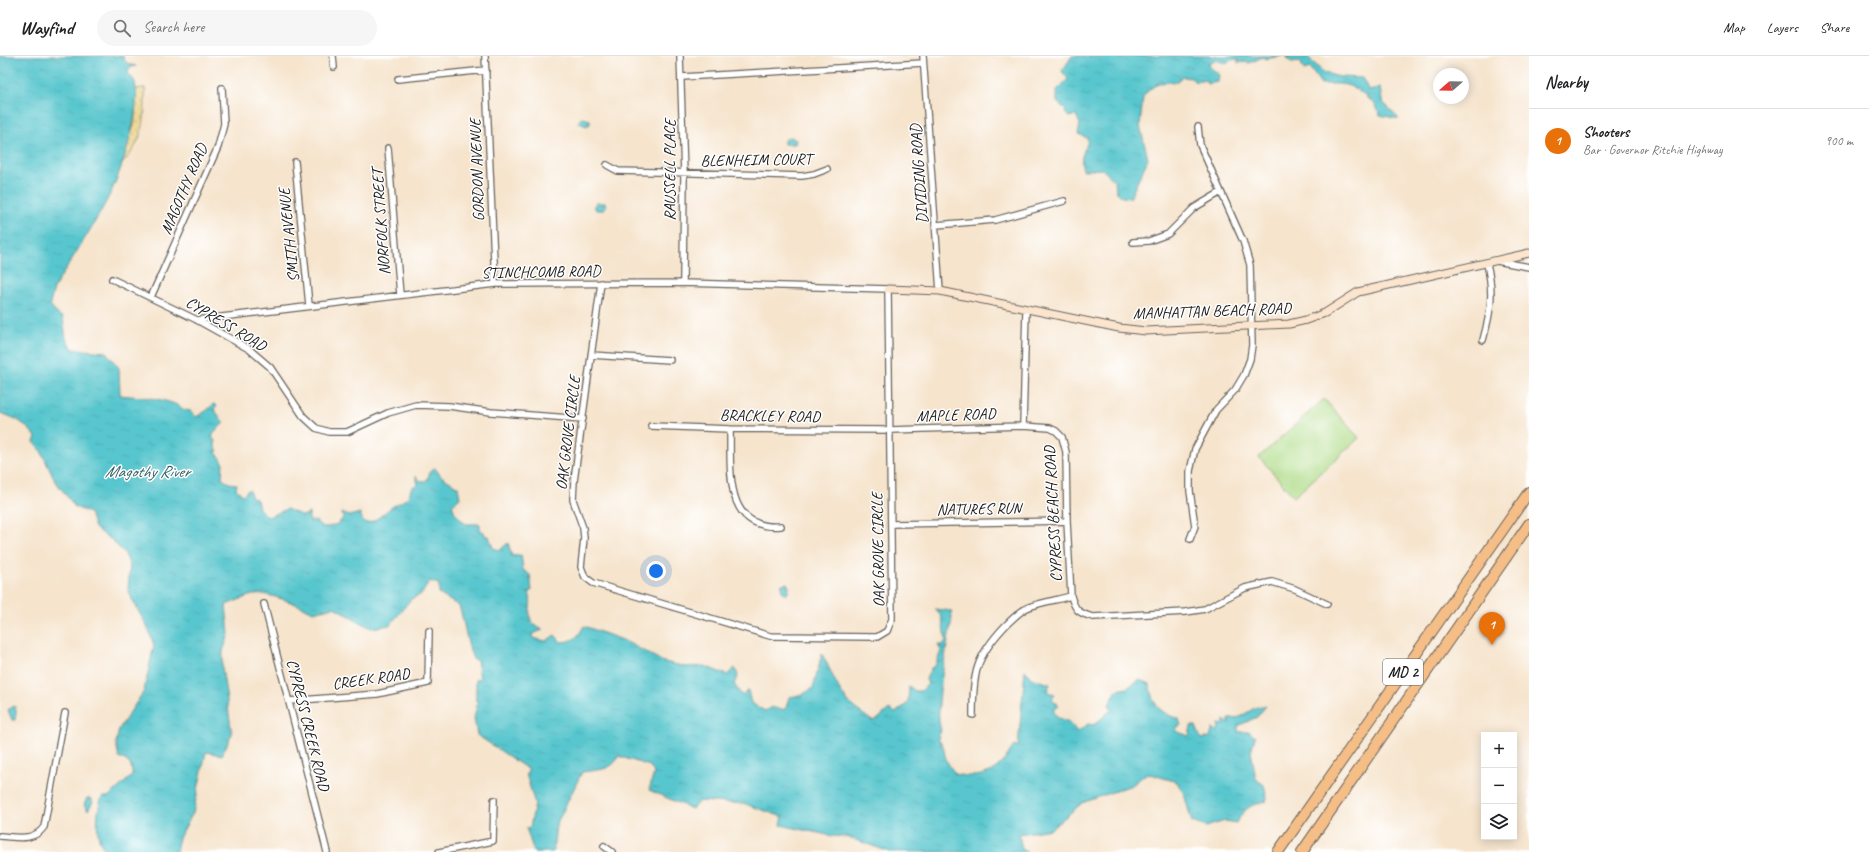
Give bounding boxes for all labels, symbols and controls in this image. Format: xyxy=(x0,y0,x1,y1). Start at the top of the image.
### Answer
search box xyxy=(97,10,377,46)
text: Wayfind xyxy=(20,16,73,40)
icon: search xyxy=(111,17,133,39)
text: Search here xyxy=(143,18,204,37)
text: Map xyxy=(1723,19,1745,36)
text: Layers xyxy=(1767,19,1798,36)
text: Share xyxy=(1820,19,1849,36)
north arrow xyxy=(1433,68,1469,104)
text: Nearby xyxy=(1545,72,1588,93)
street label: GORDON AVENUE xyxy=(465,116,489,222)
street label: RAUSSELL PLACE xyxy=(660,117,680,221)
street label: DIVIDING ROAD xyxy=(905,122,932,224)
text: Shooters xyxy=(1583,123,1629,142)
text: 1 xyxy=(1555,133,1561,149)
text: 900 m xyxy=(1825,133,1853,149)
street label: MAGOTHY ROAD xyxy=(156,139,213,237)
text: Bar · Governor Ritchie Highway xyxy=(1583,142,1722,158)
street label: BLENHEIM COURT xyxy=(700,149,815,171)
street label: NORFOLK STREET xyxy=(367,163,395,276)
street label: SMITH AVENUE xyxy=(274,185,304,283)
street label: STINCHCOMB ROAD xyxy=(481,261,602,283)
street label: CYPRESS ROAD xyxy=(182,292,271,357)
street label: MANHATTAN BEACH ROAD xyxy=(1133,298,1293,324)
street label: OAK GROVE CIRCLE xyxy=(551,373,585,491)
street label: MAPLE ROAD xyxy=(916,404,998,426)
street label: BRACKLEY ROAD xyxy=(720,405,822,427)
street label: CYPRESS BEACH ROAD xyxy=(1039,444,1067,582)
water label: Magothy River xyxy=(105,461,192,482)
street label: OAK GROVE CIRCLE xyxy=(867,490,889,608)
street label: NATURES RUN xyxy=(937,498,1024,520)
your location xyxy=(646,561,666,581)
pin: 1 xyxy=(1479,612,1505,645)
street label: CYPRESS CREEK ROAD xyxy=(282,657,334,795)
road number: MD 2 xyxy=(1383,659,1423,685)
street label: CREEK ROAD xyxy=(331,663,413,694)
map controls xyxy=(1481,732,1517,840)
button: + xyxy=(1481,732,1517,768)
button: − xyxy=(1481,768,1517,804)
button: layers xyxy=(1481,804,1517,840)

